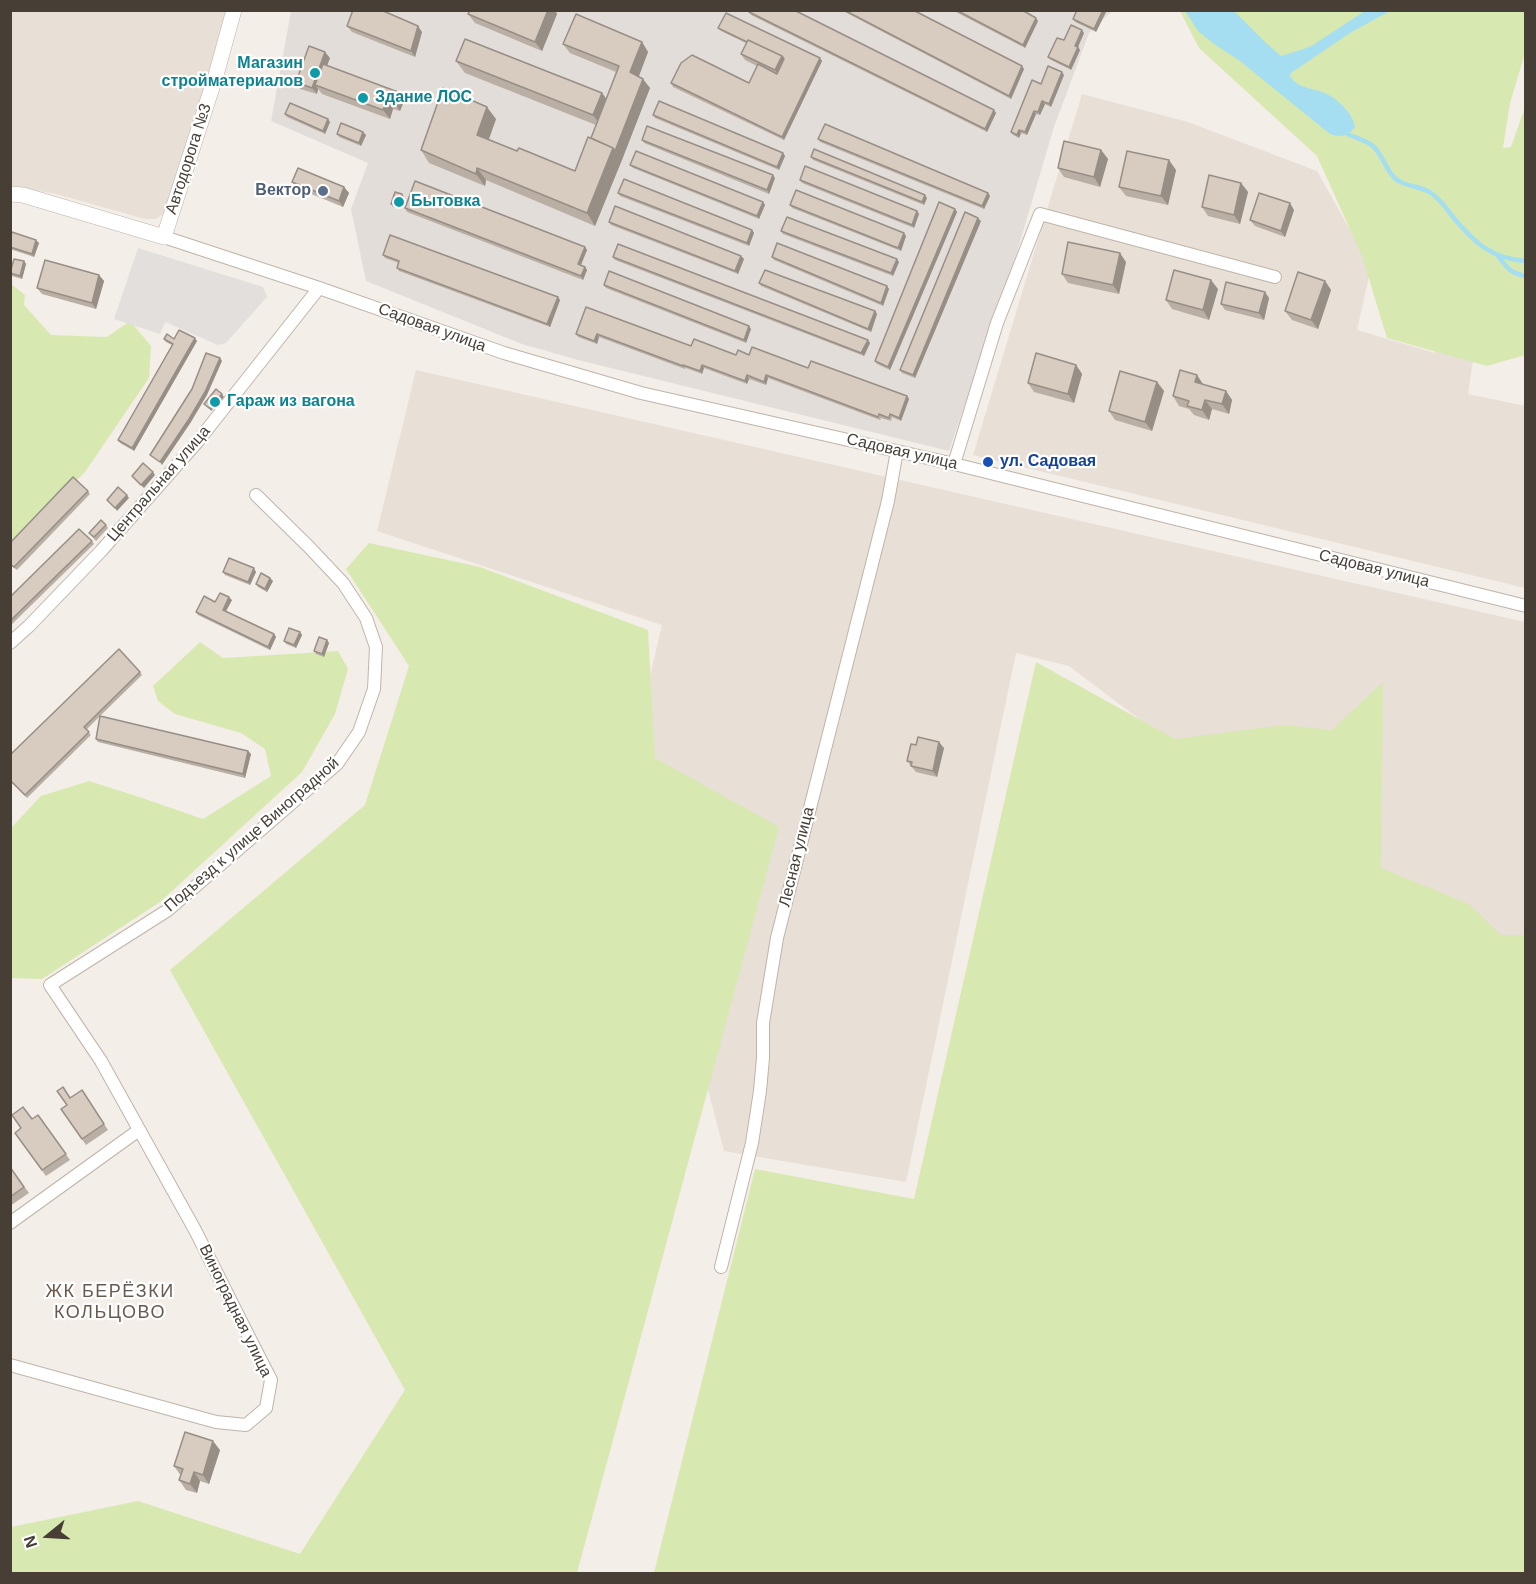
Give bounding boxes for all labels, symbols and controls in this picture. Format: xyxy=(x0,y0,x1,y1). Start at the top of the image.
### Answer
place label: Магазин стройматериалов xyxy=(162,54,303,92)
marker: Магазин стройматериалов xyxy=(308,66,322,80)
place label: Здание ЛОС xyxy=(375,88,472,108)
marker: Здание ЛОС xyxy=(356,91,370,105)
street label: Автодорога №3 xyxy=(162,101,216,217)
place label: Вектор xyxy=(255,181,311,201)
marker: Вектор xyxy=(316,184,330,198)
place label: Бытовка xyxy=(411,192,480,212)
marker: Бытовка xyxy=(392,195,406,209)
street label: Садовая улица xyxy=(376,300,488,356)
place label: Гараж из вагона xyxy=(227,392,355,412)
marker: Гараж из вагона xyxy=(208,395,222,409)
street label: Центральная улица xyxy=(103,422,215,546)
street label: Садовая улица xyxy=(845,430,959,474)
place label: ул. Садовая xyxy=(1000,452,1096,472)
marker: ул. Садовая xyxy=(981,455,995,469)
street label: Садовая улица xyxy=(1317,546,1431,592)
street label: Подъезд к улице Виноградной xyxy=(161,754,343,916)
street label: Лесная улица xyxy=(775,805,819,909)
street label: Виноградная улица xyxy=(195,1242,275,1380)
district label: ЖК БЕРЁЗКИ КОЛЬЦОВО xyxy=(45,1281,175,1324)
north arrow xyxy=(18,1506,78,1566)
text: N xyxy=(21,1534,40,1550)

